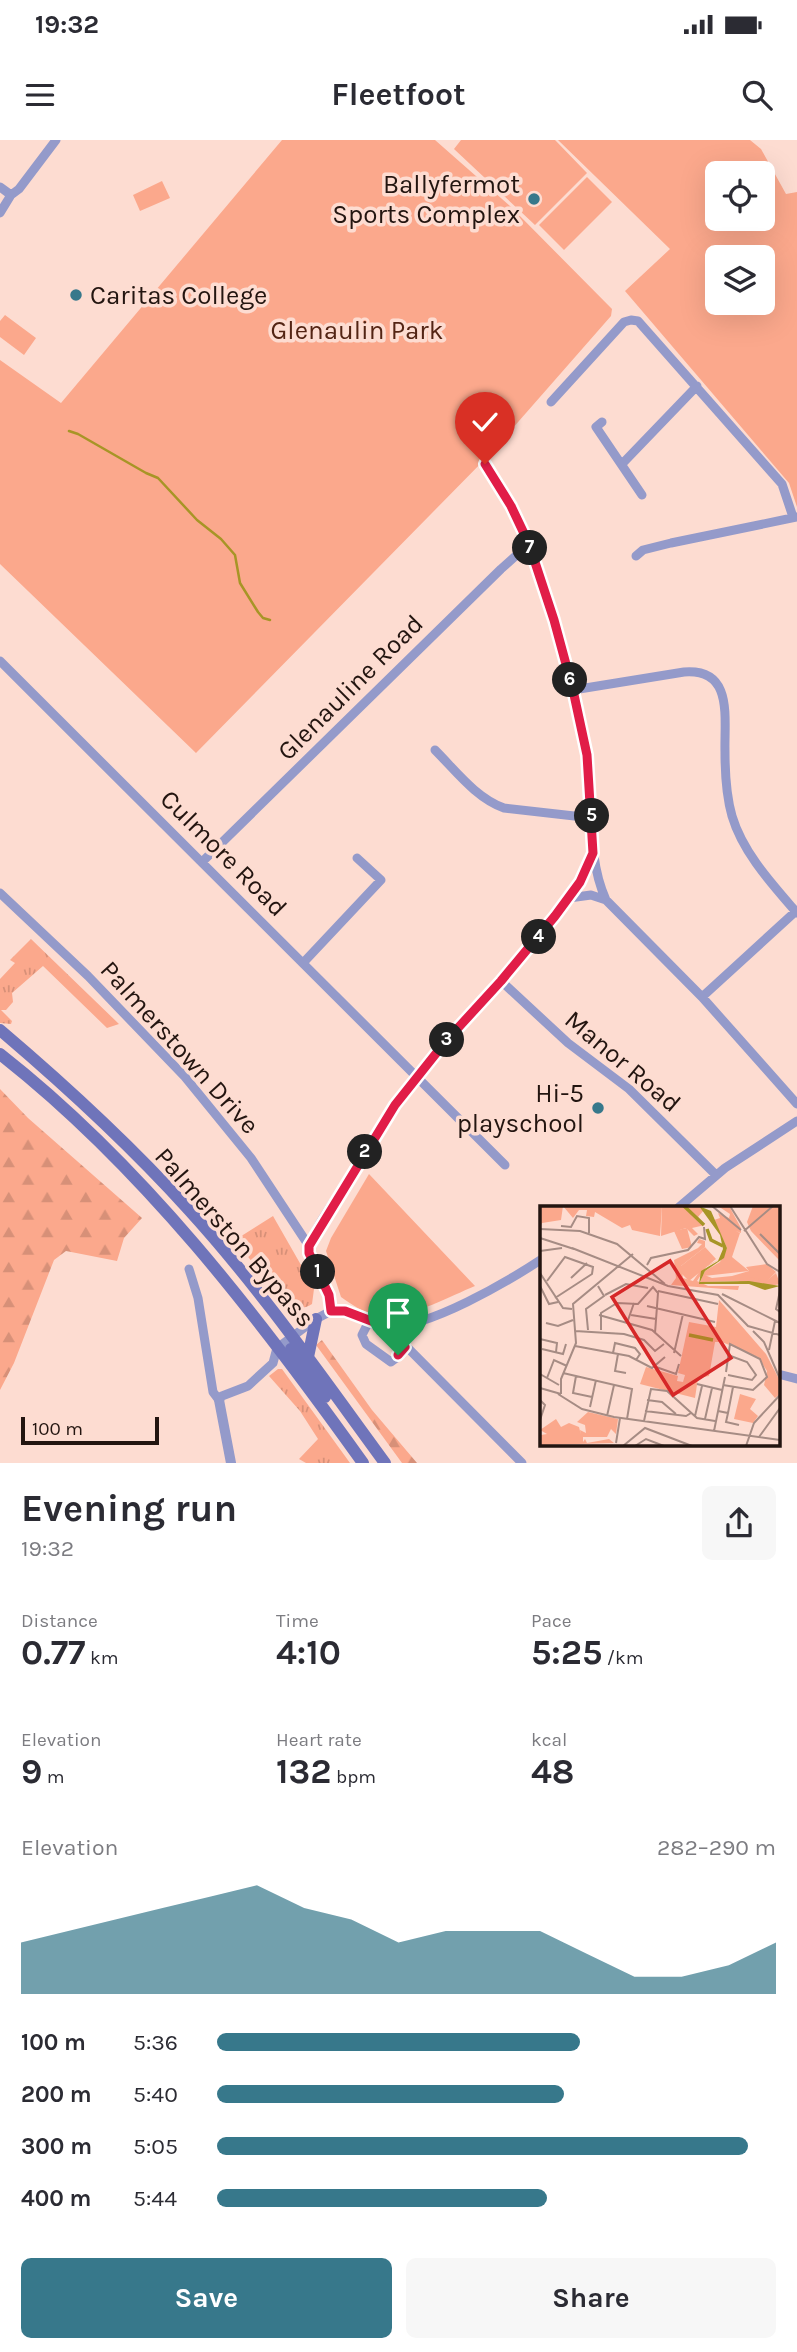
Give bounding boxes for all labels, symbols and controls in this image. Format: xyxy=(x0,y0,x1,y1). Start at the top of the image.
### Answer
text: 19:32 xyxy=(35,9,99,40)
icon: menu xyxy=(21,76,59,114)
text: Fleetfoot xyxy=(331,76,466,113)
icon: search xyxy=(738,76,776,114)
map controls xyxy=(705,161,775,315)
button: locate xyxy=(705,161,775,231)
place label: Ballyfermot Sports Complex xyxy=(332,169,520,230)
marker: Ballyfermot Sports Complex xyxy=(526,191,542,207)
button: layers xyxy=(705,245,775,315)
place label: Caritas College xyxy=(90,280,267,311)
marker: Caritas College xyxy=(68,287,84,303)
park label: Glenaulin Park xyxy=(271,315,443,346)
pin xyxy=(455,392,515,464)
icon: check xyxy=(466,403,504,441)
pin: 7 xyxy=(512,530,548,566)
text: 7 xyxy=(525,536,534,558)
street label: Glenauline Road xyxy=(271,608,430,767)
pin: 6 xyxy=(552,662,588,698)
text: 6 xyxy=(564,668,575,690)
street label: Culmore Road xyxy=(154,784,293,923)
pin: 5 xyxy=(574,798,610,834)
text: 5 xyxy=(586,804,597,826)
pin: 4 xyxy=(522,920,556,954)
text: 4 xyxy=(533,925,544,947)
street label: Palmerstown Drive xyxy=(94,954,265,1140)
street label: Manor Road xyxy=(558,1004,687,1119)
pin: 3 xyxy=(430,1023,464,1058)
text: 3 xyxy=(441,1028,452,1050)
place label: Hi-5 playschool xyxy=(457,1078,584,1139)
marker: Hi-5 playschool xyxy=(590,1100,606,1116)
pin: 2 xyxy=(348,1135,382,1170)
text: 2 xyxy=(359,1140,370,1162)
street label: Palmerston Bypass xyxy=(148,1141,321,1333)
inset map xyxy=(540,1206,780,1446)
pin: 1 xyxy=(300,1254,336,1290)
text: 1 xyxy=(314,1260,321,1282)
pin xyxy=(368,1283,428,1355)
icon: arrive xyxy=(379,1294,417,1332)
scale bar xyxy=(21,1414,159,1446)
text: 100 m xyxy=(32,1418,83,1440)
text: Evening run xyxy=(21,1486,237,1531)
button: share xyxy=(702,1486,776,1560)
text: 19:32 xyxy=(21,1535,74,1562)
text: Distance xyxy=(21,1610,98,1632)
text: Time xyxy=(276,1610,319,1632)
text: Pace xyxy=(531,1610,572,1632)
text: 0.77 xyxy=(21,1632,86,1673)
text: 4:10 xyxy=(276,1632,341,1673)
text: 5:25 xyxy=(531,1632,602,1673)
text: km xyxy=(86,1647,119,1669)
text: /km xyxy=(602,1647,644,1669)
text: Elevation xyxy=(21,1729,101,1751)
text: Heart rate xyxy=(276,1729,362,1751)
text: kcal xyxy=(531,1729,567,1751)
text: 9 xyxy=(21,1751,42,1792)
text: 132 xyxy=(276,1751,331,1792)
text: 48 xyxy=(531,1751,574,1792)
text: m xyxy=(42,1766,65,1788)
text: bpm xyxy=(331,1766,376,1788)
text: Elevation xyxy=(21,1834,118,1861)
text: 282–290 m xyxy=(657,1834,776,1861)
text: 100 m xyxy=(21,2029,86,2056)
text: 5:36 xyxy=(133,2029,178,2056)
text: 200 m xyxy=(21,2081,92,2108)
text: 5:40 xyxy=(133,2081,178,2108)
text: 300 m xyxy=(21,2133,92,2160)
text: 5:05 xyxy=(133,2133,178,2160)
text: 400 m xyxy=(21,2185,91,2212)
text: 5:44 xyxy=(133,2185,177,2212)
button: Save xyxy=(21,2258,392,2338)
button: Share xyxy=(406,2258,776,2338)

